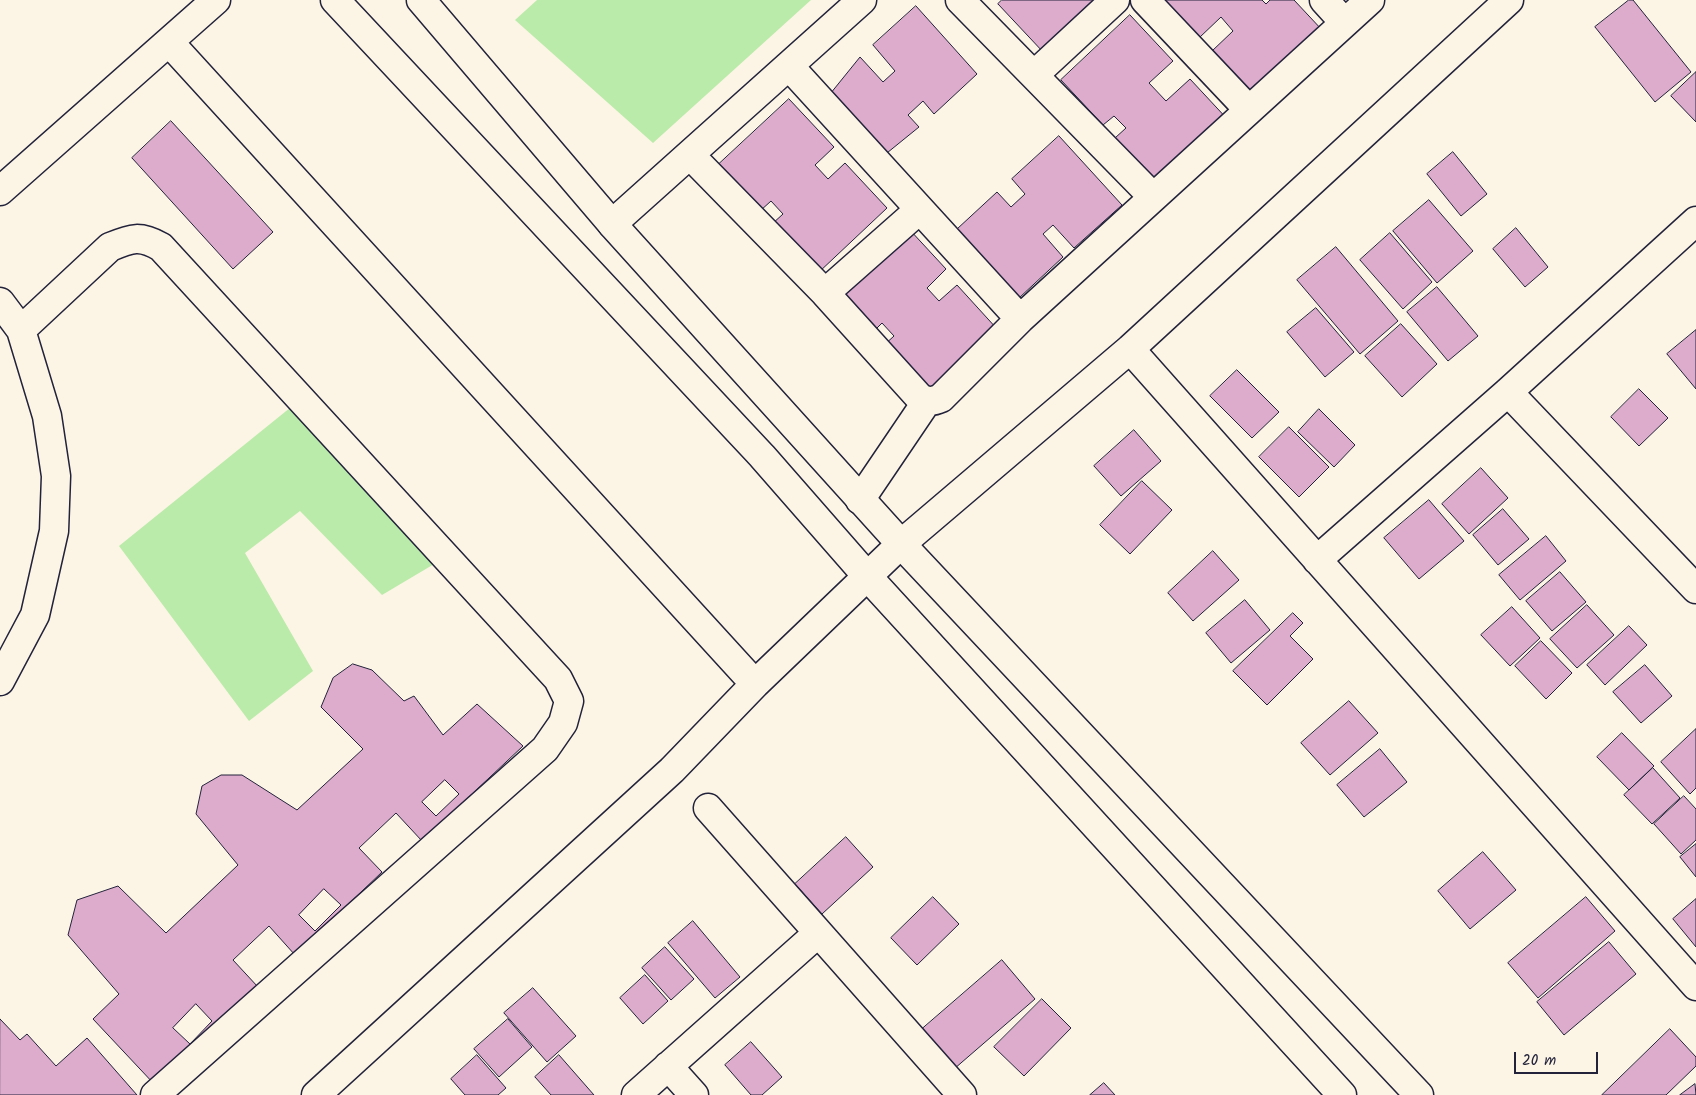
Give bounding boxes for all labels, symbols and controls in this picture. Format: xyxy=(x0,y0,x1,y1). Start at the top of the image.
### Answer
scale bar xyxy=(1516,1042,1600,1074)
text: 20 m xyxy=(1522,1049,1556,1073)

